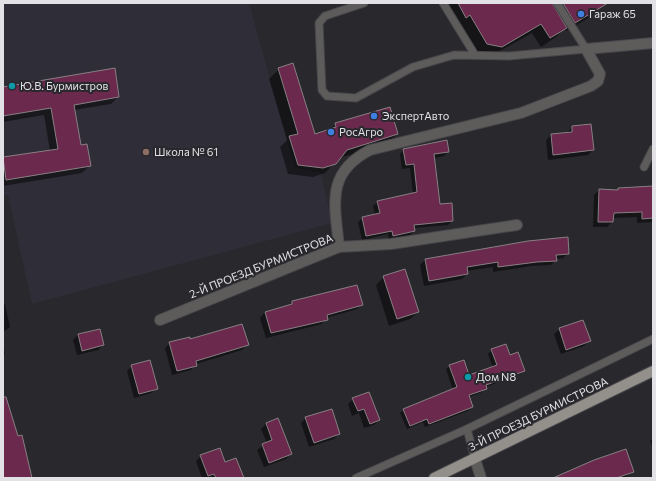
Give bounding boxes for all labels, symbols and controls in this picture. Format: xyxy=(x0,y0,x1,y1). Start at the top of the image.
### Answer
place label: Гараж 65 xyxy=(589,7,636,20)
marker: Гараж 65 xyxy=(576,9,586,19)
place label: Ю.В. Бурмистров xyxy=(20,79,109,92)
marker: Ю.В. Бурмистров xyxy=(7,81,17,91)
place label: ЭкспертАвто xyxy=(382,109,450,122)
marker: ЭкспертАвто xyxy=(369,111,379,121)
place label: РосАгро xyxy=(339,125,384,138)
marker: РосАгро xyxy=(326,127,336,137)
place label: Школа № 61 xyxy=(154,145,218,158)
marker: Школа № 61 xyxy=(141,147,151,157)
street label: 2-Й ПРОЕЗД БУРМИСТРОВА xyxy=(187,230,335,300)
place label: Дом N8 xyxy=(476,370,516,383)
marker: Дом N8 xyxy=(463,372,473,382)
street label: 3-Й ПРОЕЗД БУРМИСТРОВА xyxy=(465,373,610,453)

